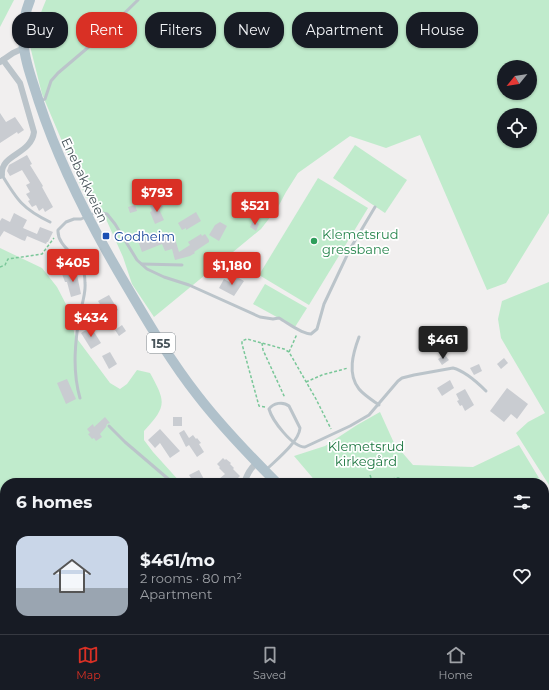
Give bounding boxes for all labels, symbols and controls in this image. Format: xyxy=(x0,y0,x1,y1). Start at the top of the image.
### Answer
chip: Buy xyxy=(12,12,68,48)
chip: Rent xyxy=(76,12,137,48)
chip: Filters xyxy=(145,12,216,48)
chip: New xyxy=(224,12,284,48)
chip: Apartment xyxy=(292,12,398,48)
chip: House xyxy=(406,12,478,48)
north arrow xyxy=(497,60,537,100)
map controls xyxy=(497,60,537,148)
button: locate xyxy=(497,108,537,148)
street label: Enebakkveien xyxy=(58,135,112,225)
pin: $793 xyxy=(133,179,181,213)
text: $793 xyxy=(141,184,173,200)
pin: $521 xyxy=(231,192,279,226)
text: $521 xyxy=(241,197,269,213)
place label: Klemetsrud gressbane xyxy=(322,226,399,257)
place label: Godheim xyxy=(114,228,175,244)
marker: Godheim xyxy=(101,231,111,241)
marker: Klemetsrud gressbane xyxy=(309,236,319,246)
pin: $405 xyxy=(49,249,97,283)
pin: $1,180 xyxy=(199,252,265,286)
text: $405 xyxy=(56,254,90,270)
text: $1,180 xyxy=(213,257,251,273)
pin: $434 xyxy=(67,304,115,338)
text: $434 xyxy=(74,309,108,325)
pin: $461 xyxy=(419,326,467,360)
text: $461 xyxy=(428,331,458,347)
road number: 155 xyxy=(147,333,175,353)
park label: Klemetsrud kirkegård xyxy=(328,438,404,469)
icon: filters xyxy=(511,491,533,513)
text: 6 homes xyxy=(16,492,92,512)
text: $461/mo xyxy=(140,550,215,570)
icon: home xyxy=(48,552,96,600)
icon: heart xyxy=(511,565,533,587)
text: 2 rooms · 80 m² xyxy=(140,570,242,586)
text: Apartment xyxy=(140,586,212,602)
tab: Map xyxy=(76,644,101,682)
tab: Saved xyxy=(253,644,286,682)
tab: Home xyxy=(439,644,473,682)

